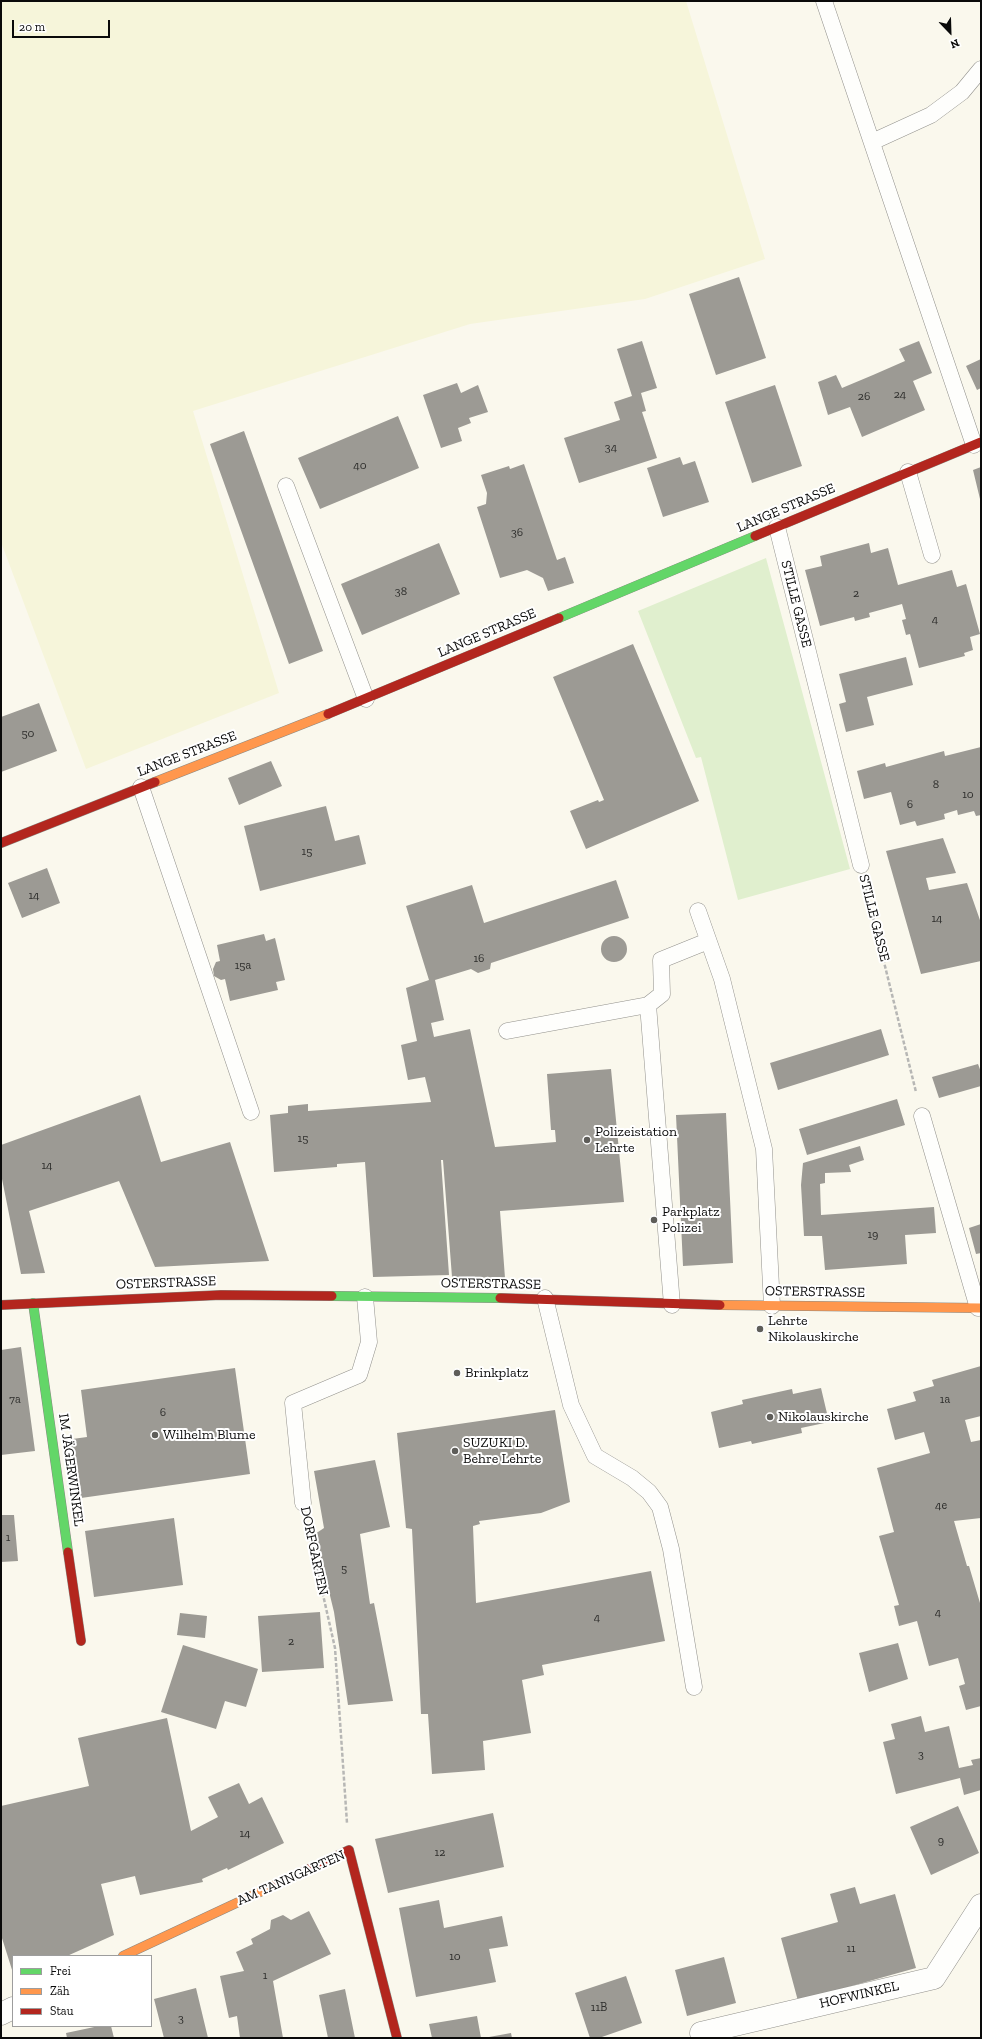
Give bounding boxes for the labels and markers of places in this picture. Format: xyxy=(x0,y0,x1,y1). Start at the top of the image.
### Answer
place label: Polizeistation Lehrte xyxy=(595,1124,677,1156)
marker: Polizeistation Lehrte xyxy=(582,1135,592,1145)
place label: Parkplatz Polizei xyxy=(662,1204,720,1236)
marker: Parkplatz Polizei xyxy=(649,1215,659,1225)
place label: Lehrte Nikolauskirche xyxy=(768,1313,859,1346)
marker: Lehrte Nikolauskirche xyxy=(755,1324,765,1334)
place label: Brinkplatz xyxy=(465,1365,528,1381)
marker: Brinkplatz xyxy=(452,1368,462,1378)
place label: Nikolauskirche xyxy=(778,1409,869,1425)
marker: Nikolauskirche xyxy=(765,1412,775,1422)
place label: Wilhelm Blume xyxy=(163,1427,255,1443)
marker: Wilhelm Blume xyxy=(150,1430,160,1440)
place label: SUZUKI D. Behre Lehrte xyxy=(463,1435,541,1468)
marker: SUZUKI D. Behre Lehrte xyxy=(450,1446,460,1456)

